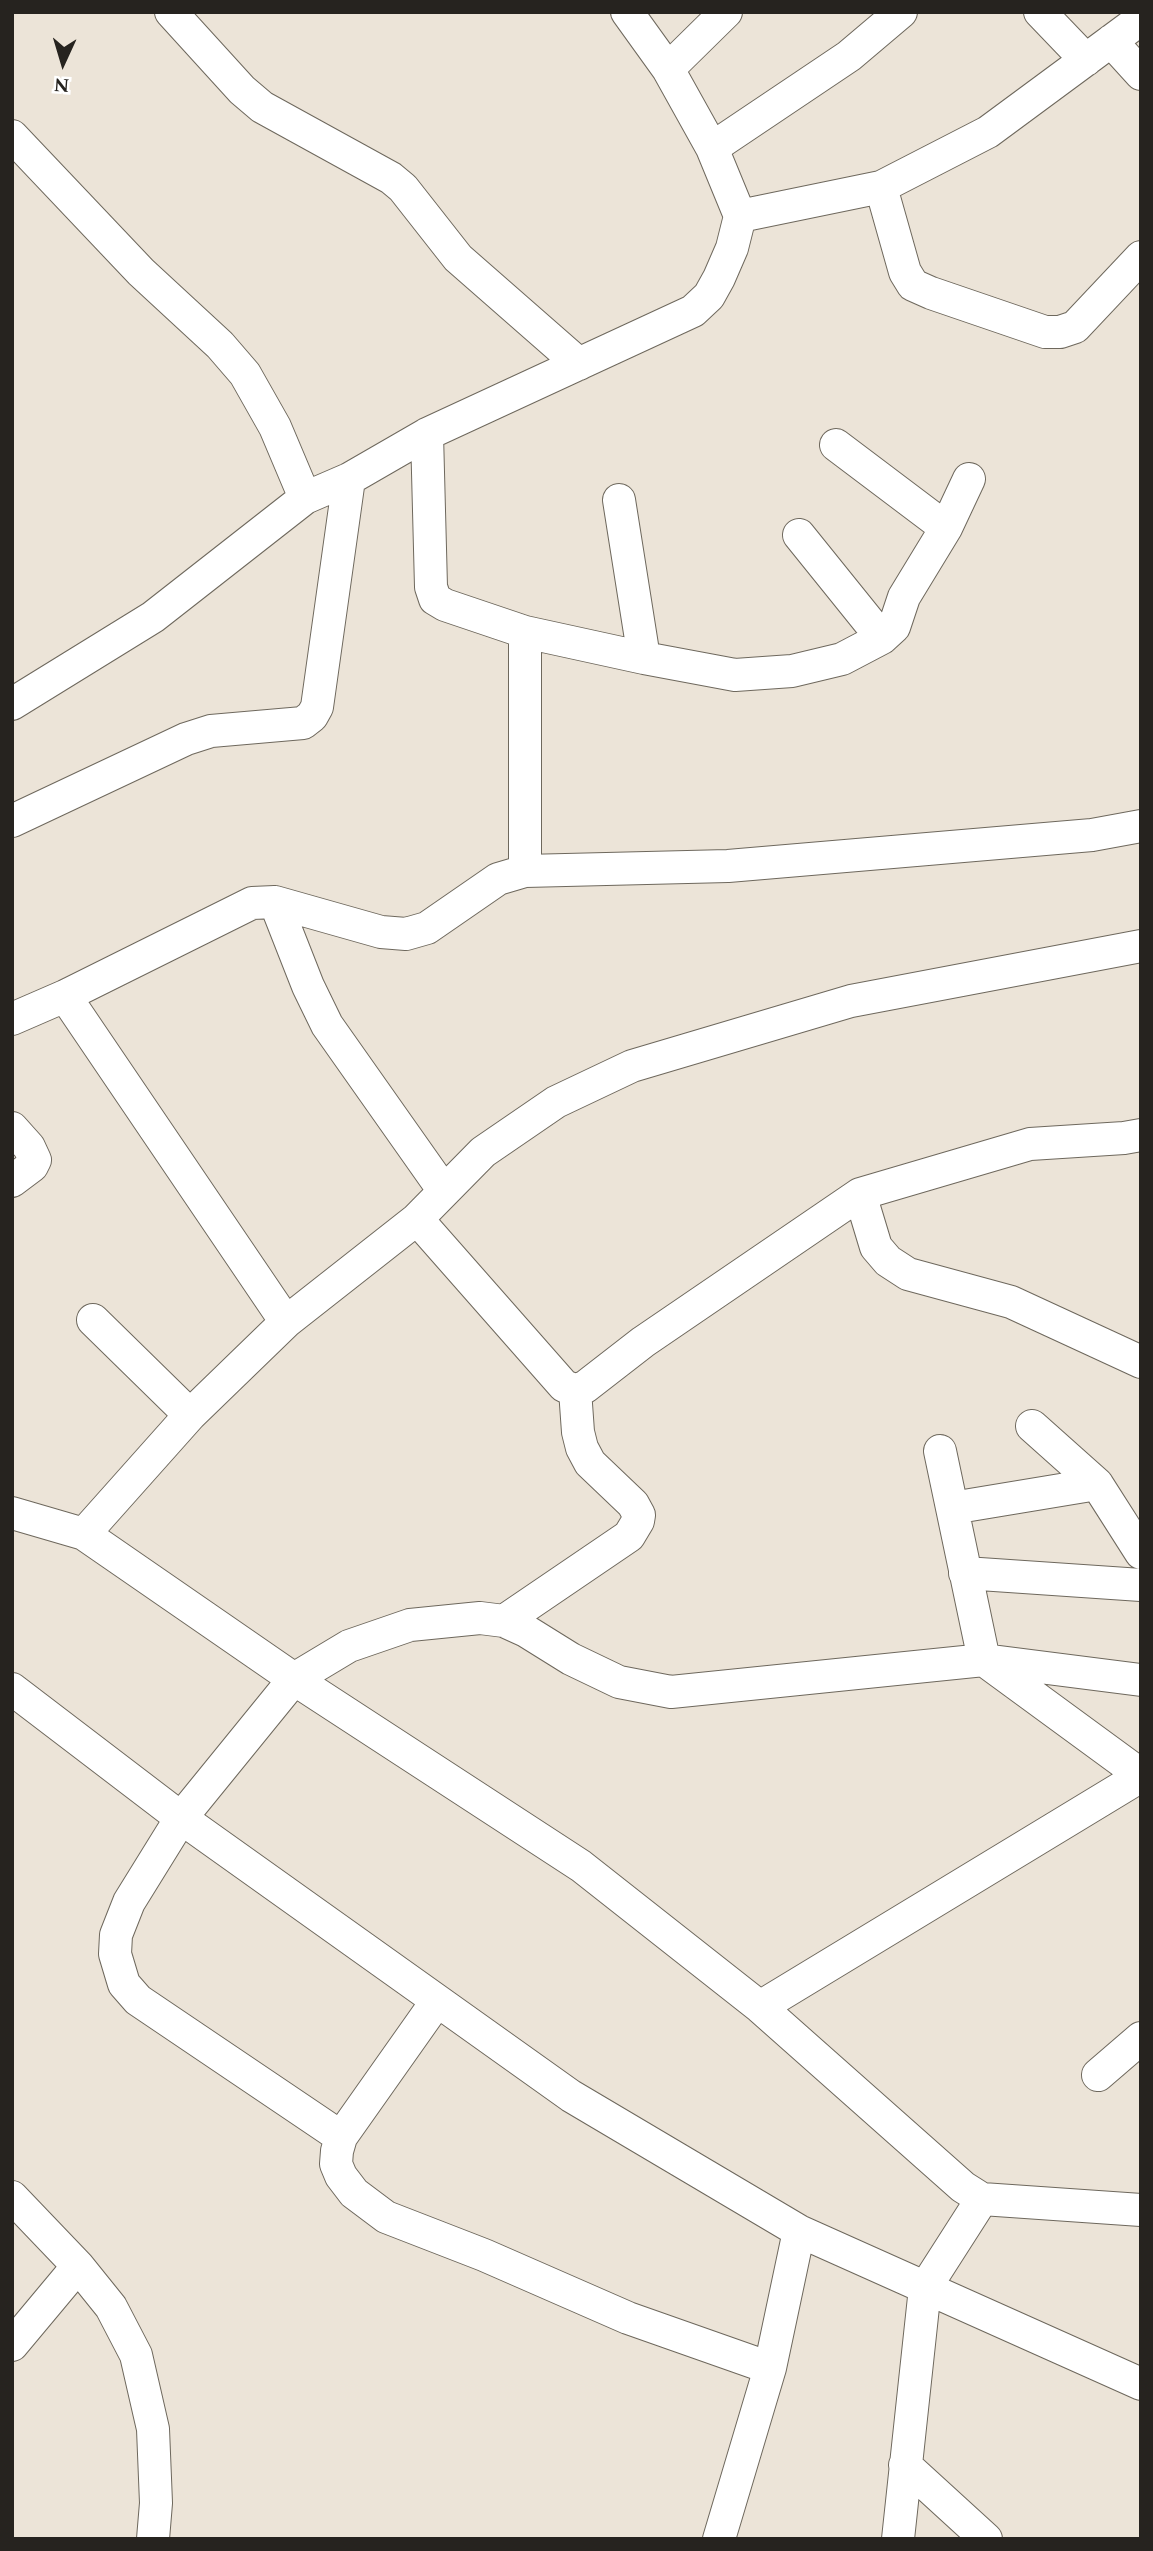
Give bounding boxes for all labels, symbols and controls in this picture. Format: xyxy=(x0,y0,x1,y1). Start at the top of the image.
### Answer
north arrow xyxy=(28,28,98,98)
text: N xyxy=(53,69,70,99)

